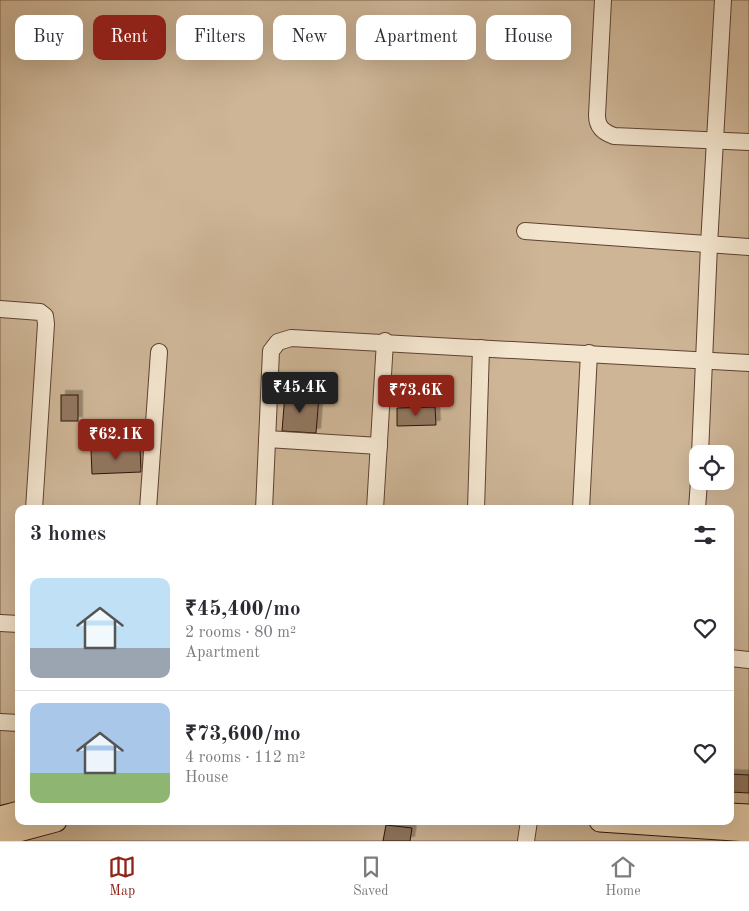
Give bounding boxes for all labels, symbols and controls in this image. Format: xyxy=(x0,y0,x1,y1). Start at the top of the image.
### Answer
chip: Buy xyxy=(15,15,83,60)
chip: Rent xyxy=(93,15,166,60)
chip: Filters xyxy=(176,15,263,60)
chip: New xyxy=(273,15,346,60)
chip: Apartment xyxy=(356,15,476,60)
chip: House xyxy=(486,15,571,60)
pin: ₹45.4K xyxy=(259,372,341,414)
pin: ₹73.6K xyxy=(375,374,457,417)
text: ₹45.4K xyxy=(273,380,327,396)
text: ₹73.6K xyxy=(389,383,443,399)
pin: ₹62.1K xyxy=(75,418,157,461)
text: ₹62.1K xyxy=(89,427,143,443)
map controls xyxy=(689,445,734,490)
button: locate xyxy=(689,445,734,490)
icon: filters xyxy=(691,521,719,549)
text: 3 homes xyxy=(30,524,106,545)
icon: home xyxy=(70,598,130,658)
text: ₹45,400/mo xyxy=(185,599,301,620)
icon: heart xyxy=(691,614,719,642)
text: 2 rooms · 80 m² xyxy=(185,625,296,641)
text: Apartment xyxy=(185,645,260,661)
icon: home xyxy=(70,723,130,783)
text: ₹73,600/mo xyxy=(185,724,301,745)
icon: heart xyxy=(691,739,719,767)
text: 4 rooms · 112 m² xyxy=(185,750,305,766)
text: House xyxy=(185,770,228,786)
tab: Map xyxy=(108,853,136,900)
tab: Saved xyxy=(353,853,389,900)
tab: Home xyxy=(605,853,641,900)

